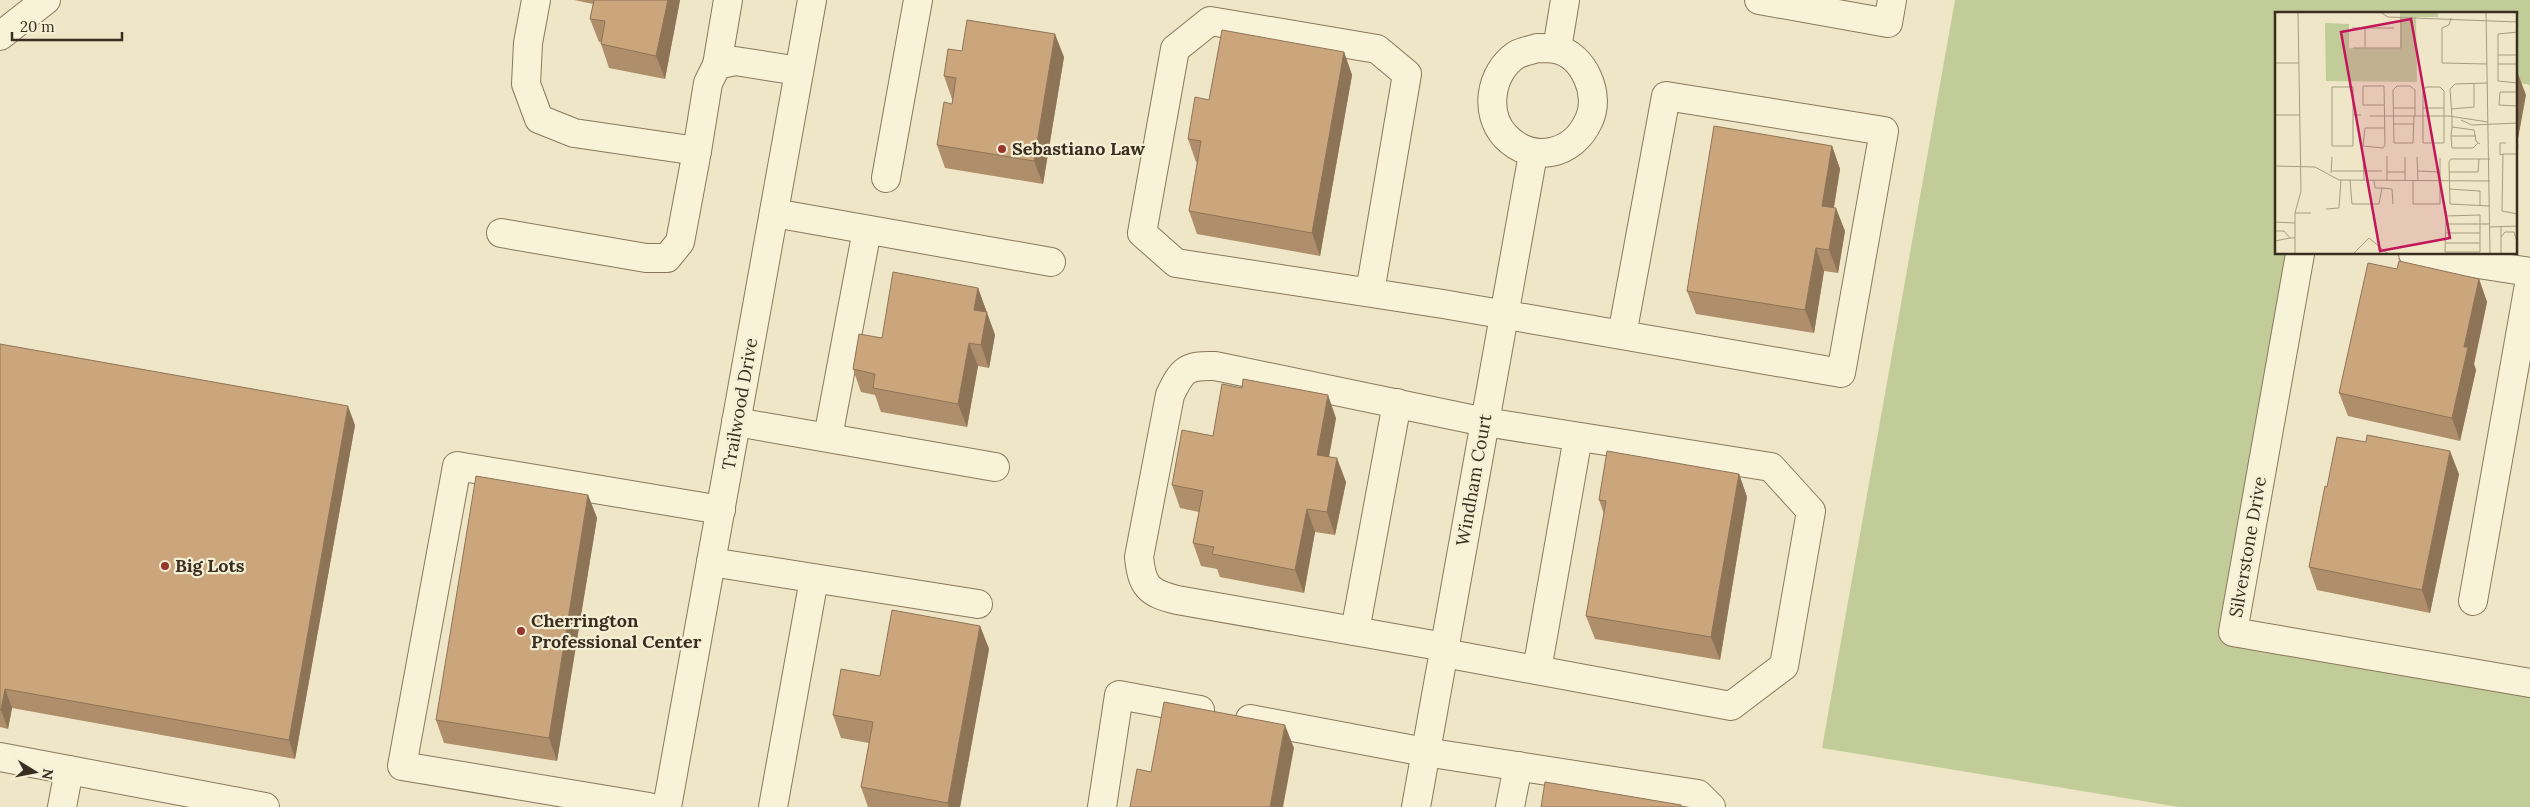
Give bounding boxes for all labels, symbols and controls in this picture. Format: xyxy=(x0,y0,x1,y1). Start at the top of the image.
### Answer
scale bar xyxy=(12,10,122,42)
inset map xyxy=(2275,12,2518,255)
text: 20 m xyxy=(20,17,55,36)
place label: Sebastiano Law xyxy=(1012,137,1145,160)
marker: Sebastiano Law xyxy=(996,143,1008,155)
street label: Trailwood Drive xyxy=(717,336,762,472)
street label: Windham Court xyxy=(1451,412,1496,548)
street label: Silverstone Drive xyxy=(2224,474,2271,619)
place label: Big Lots xyxy=(175,554,245,577)
marker: Big Lots xyxy=(159,560,171,572)
place label: Cherrington Professional Center xyxy=(531,609,702,653)
marker: Cherrington Professional Center xyxy=(515,625,527,637)
north arrow xyxy=(10,747,60,797)
text: N xyxy=(38,767,58,781)

